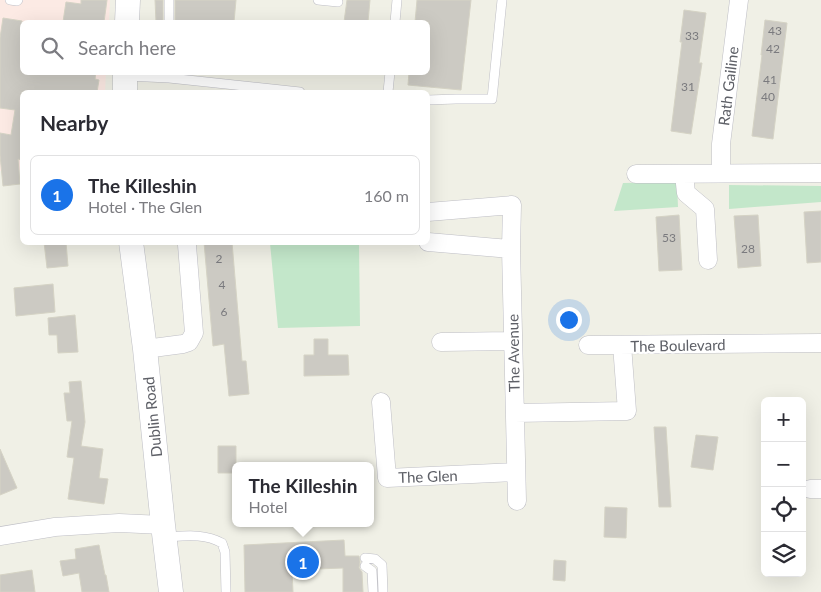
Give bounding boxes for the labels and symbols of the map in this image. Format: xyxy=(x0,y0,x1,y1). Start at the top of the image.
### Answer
house number: 43 xyxy=(768,23,782,38)
house number: 33 xyxy=(685,28,699,43)
house number: 42 xyxy=(766,41,780,56)
street label: Rath Gailine xyxy=(714,45,742,127)
house number: 41 xyxy=(763,72,777,87)
house number: 31 xyxy=(681,79,695,94)
house number: 40 xyxy=(761,89,775,104)
house number: 53 xyxy=(662,230,676,245)
house number: 28 xyxy=(741,241,755,256)
house number: 2 xyxy=(216,251,223,266)
house number: 4 xyxy=(219,277,226,292)
house number: 6 xyxy=(221,304,228,319)
your location xyxy=(556,307,582,333)
street label: The Avenue xyxy=(503,314,523,392)
street label: The Boulevard xyxy=(630,335,726,355)
street label: Dublin Road xyxy=(139,376,165,458)
street label: The Glen xyxy=(398,466,458,486)
pin: 1 xyxy=(287,543,319,581)

